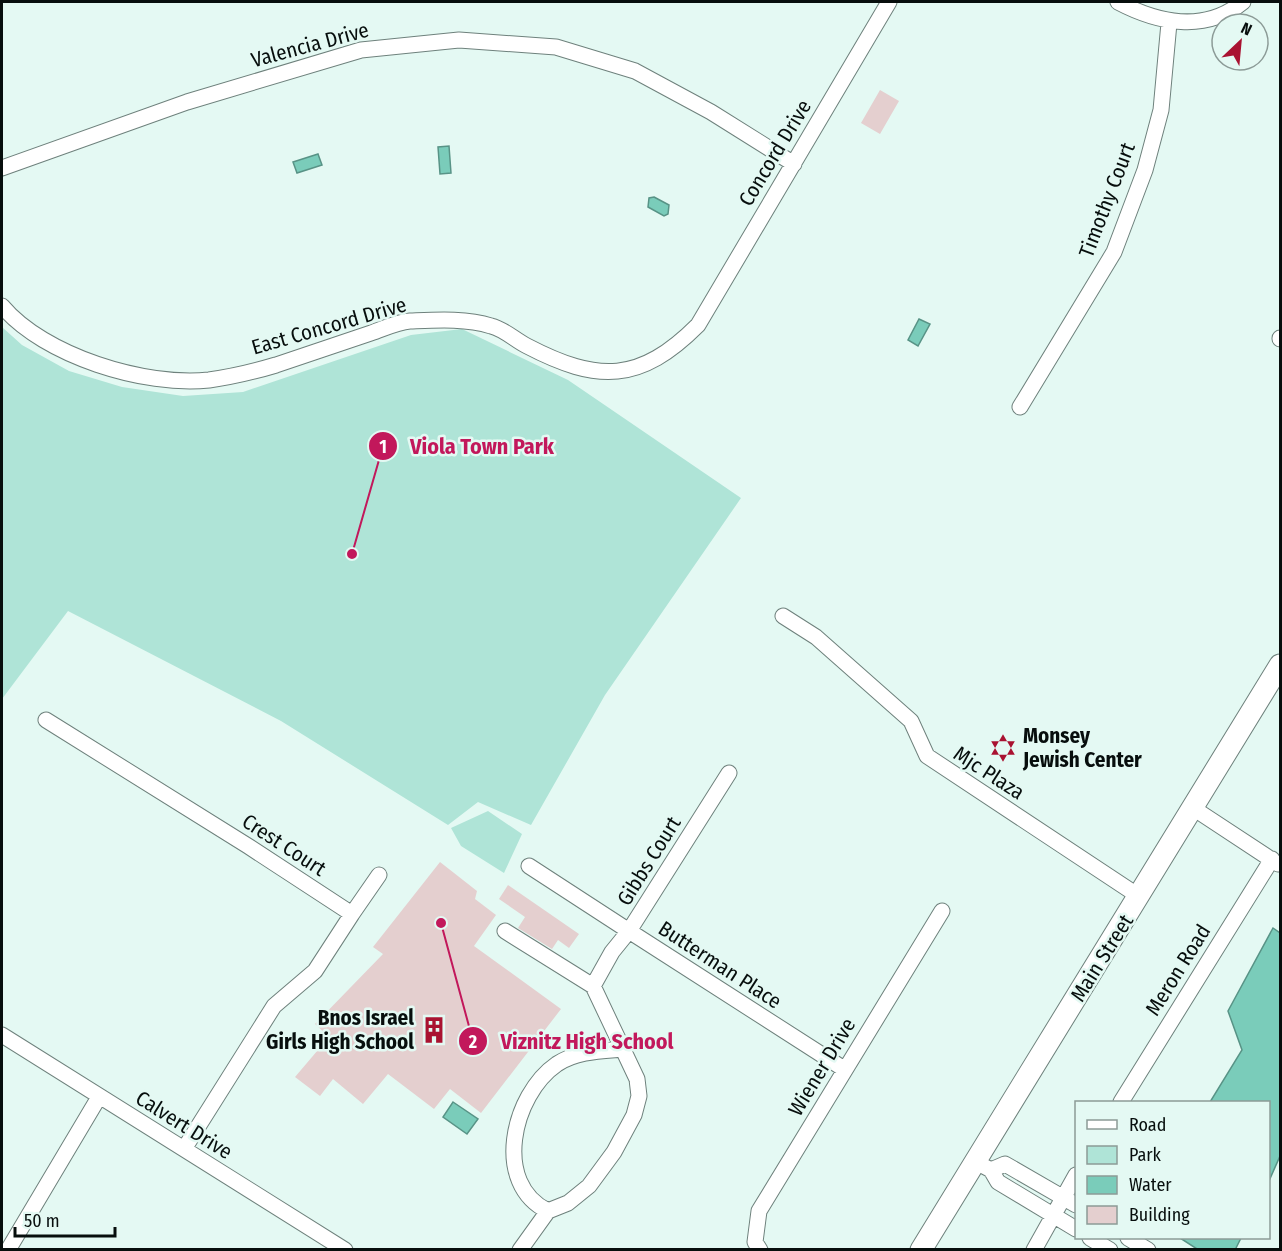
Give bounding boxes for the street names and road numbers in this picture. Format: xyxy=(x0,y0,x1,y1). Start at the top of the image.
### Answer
street label: Valencia Drive xyxy=(248,17,372,73)
street label: Concord Drive xyxy=(733,95,817,211)
street label: Timothy Court xyxy=(1073,139,1141,261)
street label: East Concord Drive xyxy=(249,291,409,361)
street label: Mjc Plaza xyxy=(949,741,1029,805)
street label: Crest Court xyxy=(237,808,331,882)
street label: Gibbs Court xyxy=(611,812,687,910)
street label: Main Street xyxy=(1065,909,1139,1007)
street label: Butterman Place xyxy=(654,916,786,1014)
street label: Meron Road xyxy=(1140,920,1216,1020)
street label: Wiener Drive xyxy=(783,1013,861,1121)
street label: Calvert Drive xyxy=(131,1085,237,1165)

